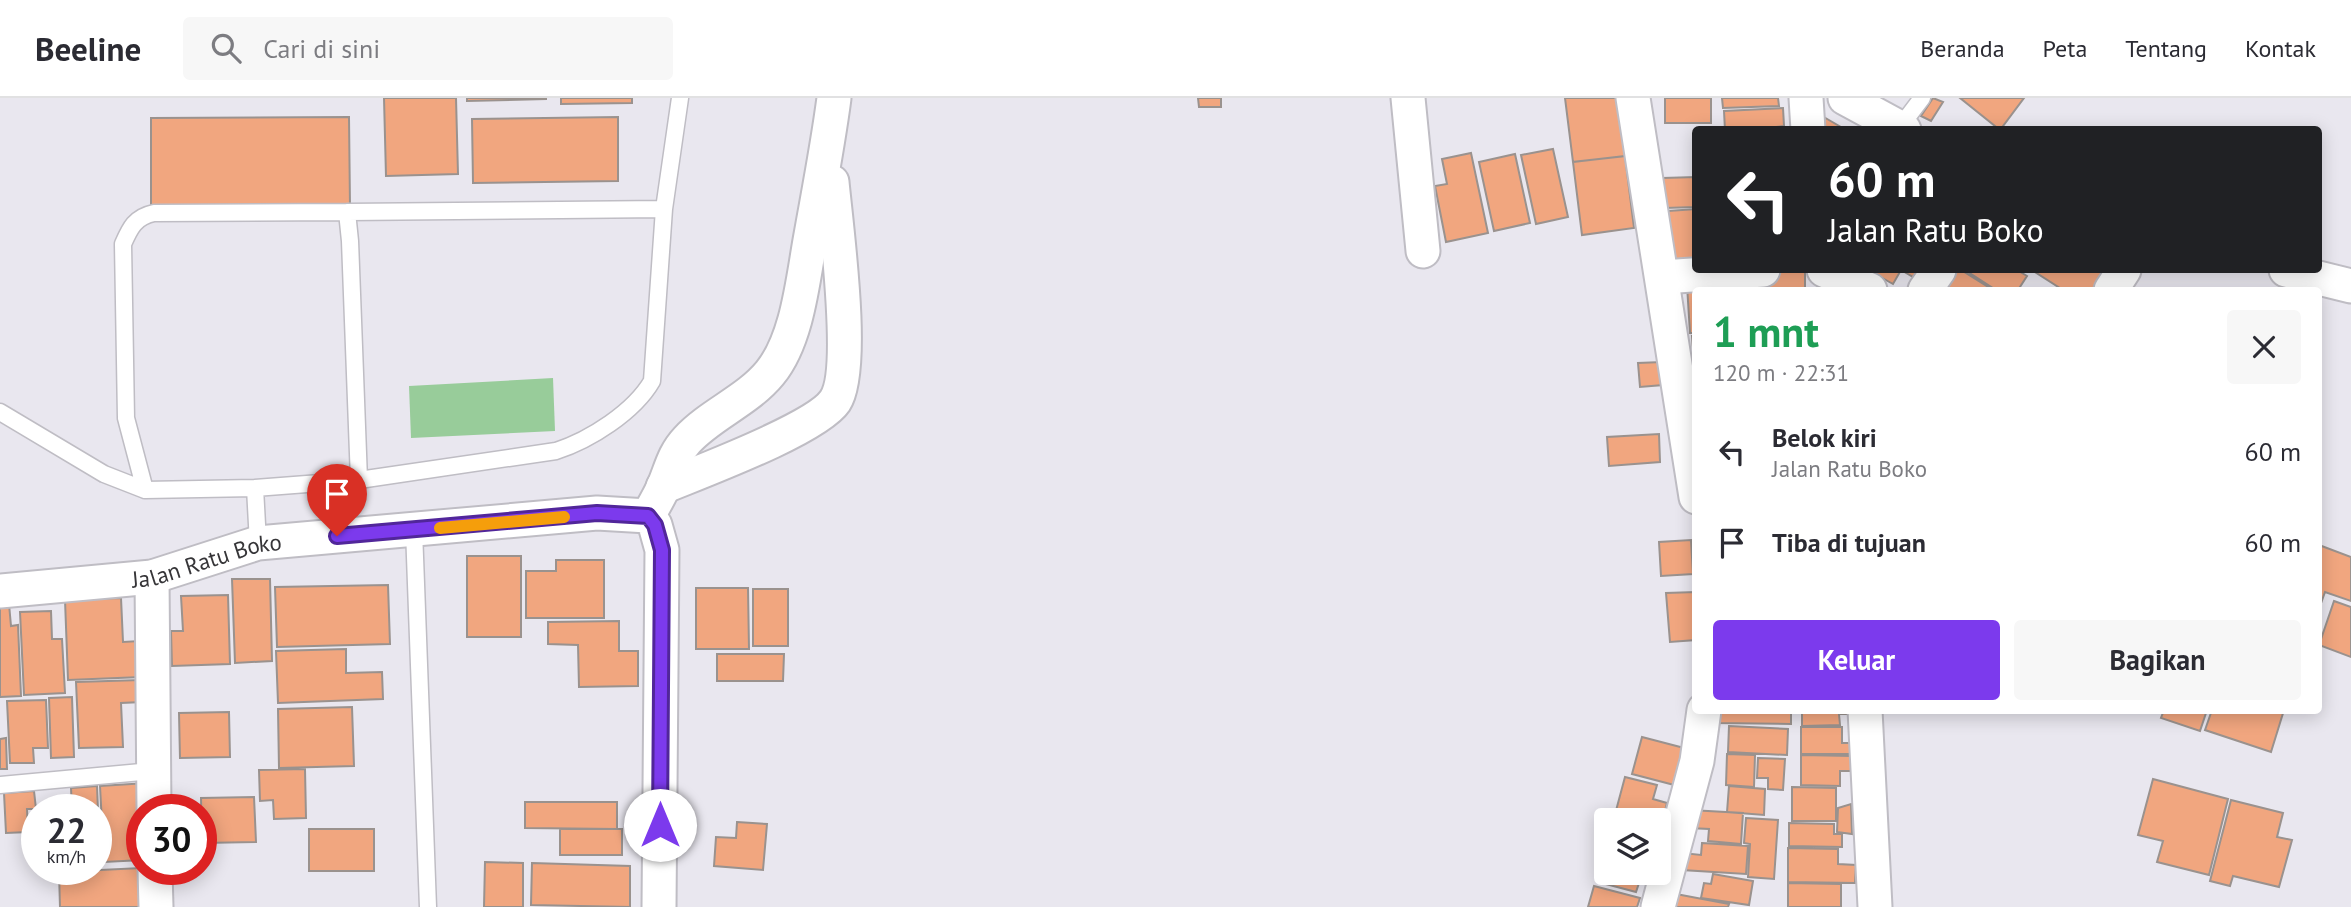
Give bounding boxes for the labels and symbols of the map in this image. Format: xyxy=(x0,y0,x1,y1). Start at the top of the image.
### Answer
pin xyxy=(307,464,367,536)
street label: Jalan Ratu Boko xyxy=(130,526,283,593)
position arrow xyxy=(623,788,697,862)
speed limit sign: 30 xyxy=(126,794,217,885)

